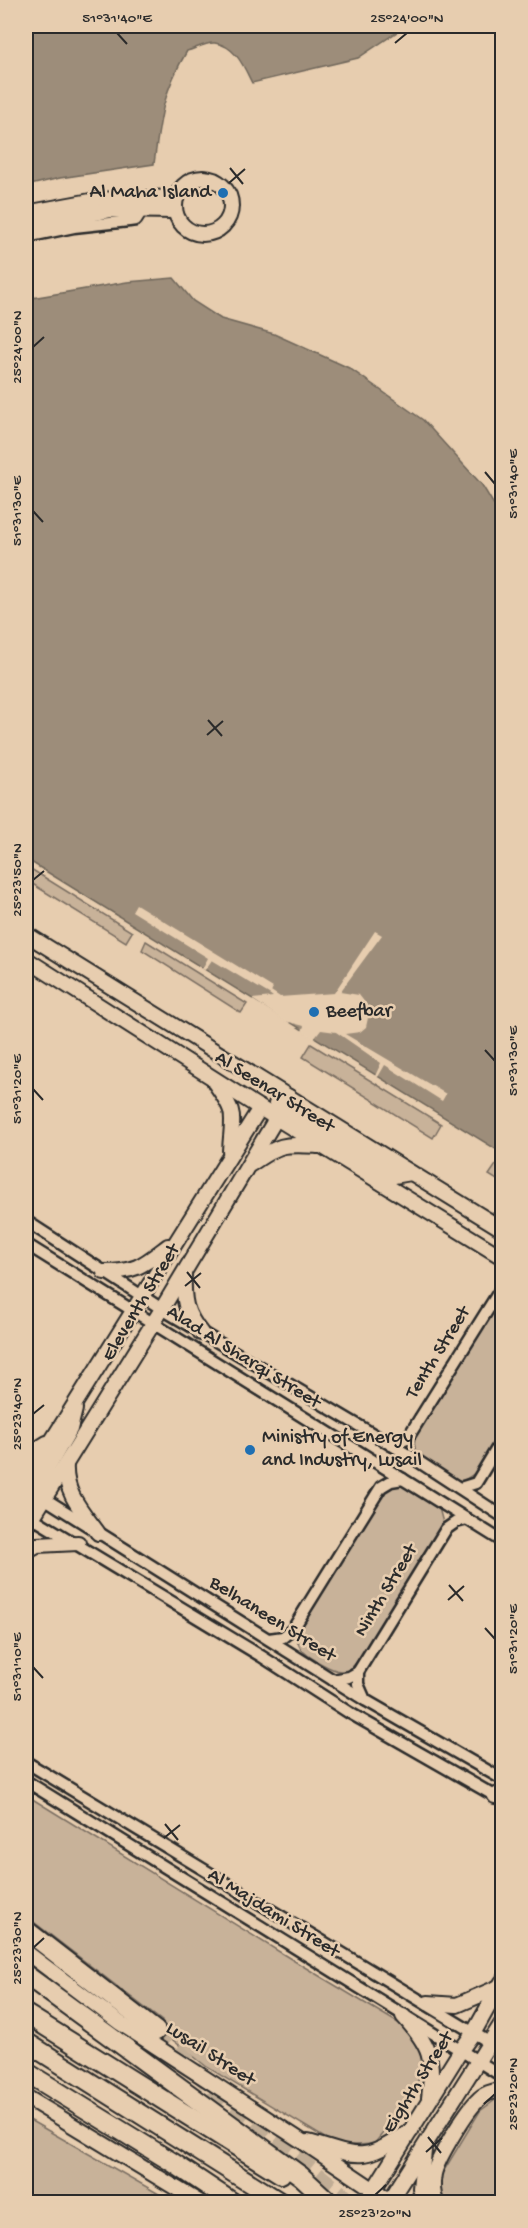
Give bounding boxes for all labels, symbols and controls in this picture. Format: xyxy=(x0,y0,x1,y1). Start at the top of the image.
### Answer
text: 51°31'40"E xyxy=(82,10,152,28)
text: 25°24'00"N xyxy=(370,10,444,28)
place label: Al Maha Island xyxy=(90,182,213,205)
marker: Al Maha Island xyxy=(216,186,230,200)
text: 25°24'00"N xyxy=(9,310,27,384)
text: 51°31'40"E xyxy=(505,449,523,519)
text: 51°31'30"E xyxy=(9,475,27,546)
text: 25°23'50"N xyxy=(9,843,27,917)
place label: Beefbar xyxy=(325,1001,394,1024)
marker: Beefbar xyxy=(307,1005,321,1019)
text: 51°31'30"E xyxy=(505,1025,523,1096)
street label: Al Seenar Street xyxy=(210,1047,340,1140)
text: 51°31'20"E xyxy=(9,1053,27,1124)
street label: Eleventh Street xyxy=(98,1239,187,1366)
street label: Alad Al Sharqi Street xyxy=(162,1301,326,1416)
street label: Tenth Street xyxy=(401,1301,477,1404)
text: 25°23'40"N xyxy=(9,1378,27,1450)
place label: Ministry of Energy and Industry, Lusail xyxy=(262,1427,422,1473)
marker: Ministry of Energy and Industry, Lusail xyxy=(243,1443,257,1457)
street label: Ninth Street xyxy=(350,1539,425,1641)
street label: Belhaneen Street xyxy=(204,1571,341,1669)
text: 51°31'20"E xyxy=(505,1603,523,1674)
text: 51°31'10"E xyxy=(9,1632,27,1701)
street label: Al Majdami Street xyxy=(203,1864,345,1965)
text: 25°23'30"N xyxy=(9,1911,27,1985)
street label: Lusail Street xyxy=(161,2018,261,2093)
street label: Eighth Street xyxy=(379,2026,460,2138)
text: 25°23'20"N xyxy=(505,2057,523,2130)
text: 25°23'20"N xyxy=(339,2205,412,2223)

